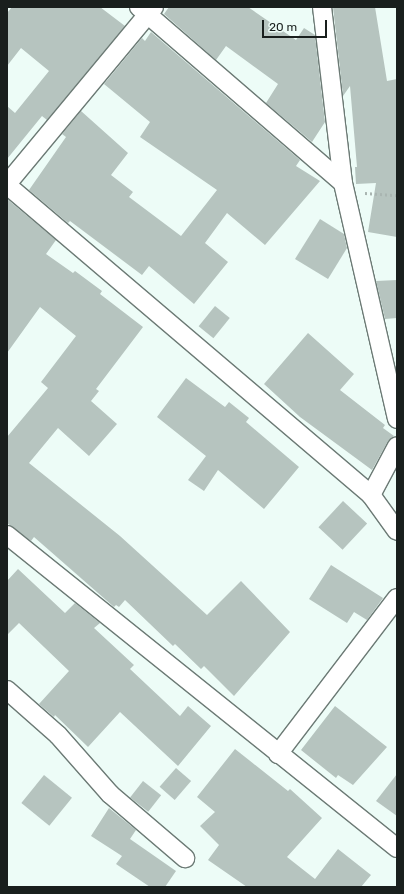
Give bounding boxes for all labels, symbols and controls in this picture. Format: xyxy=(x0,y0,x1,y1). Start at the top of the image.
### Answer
scale bar xyxy=(264,12,329,38)
text: 20 m xyxy=(269,20,297,34)

